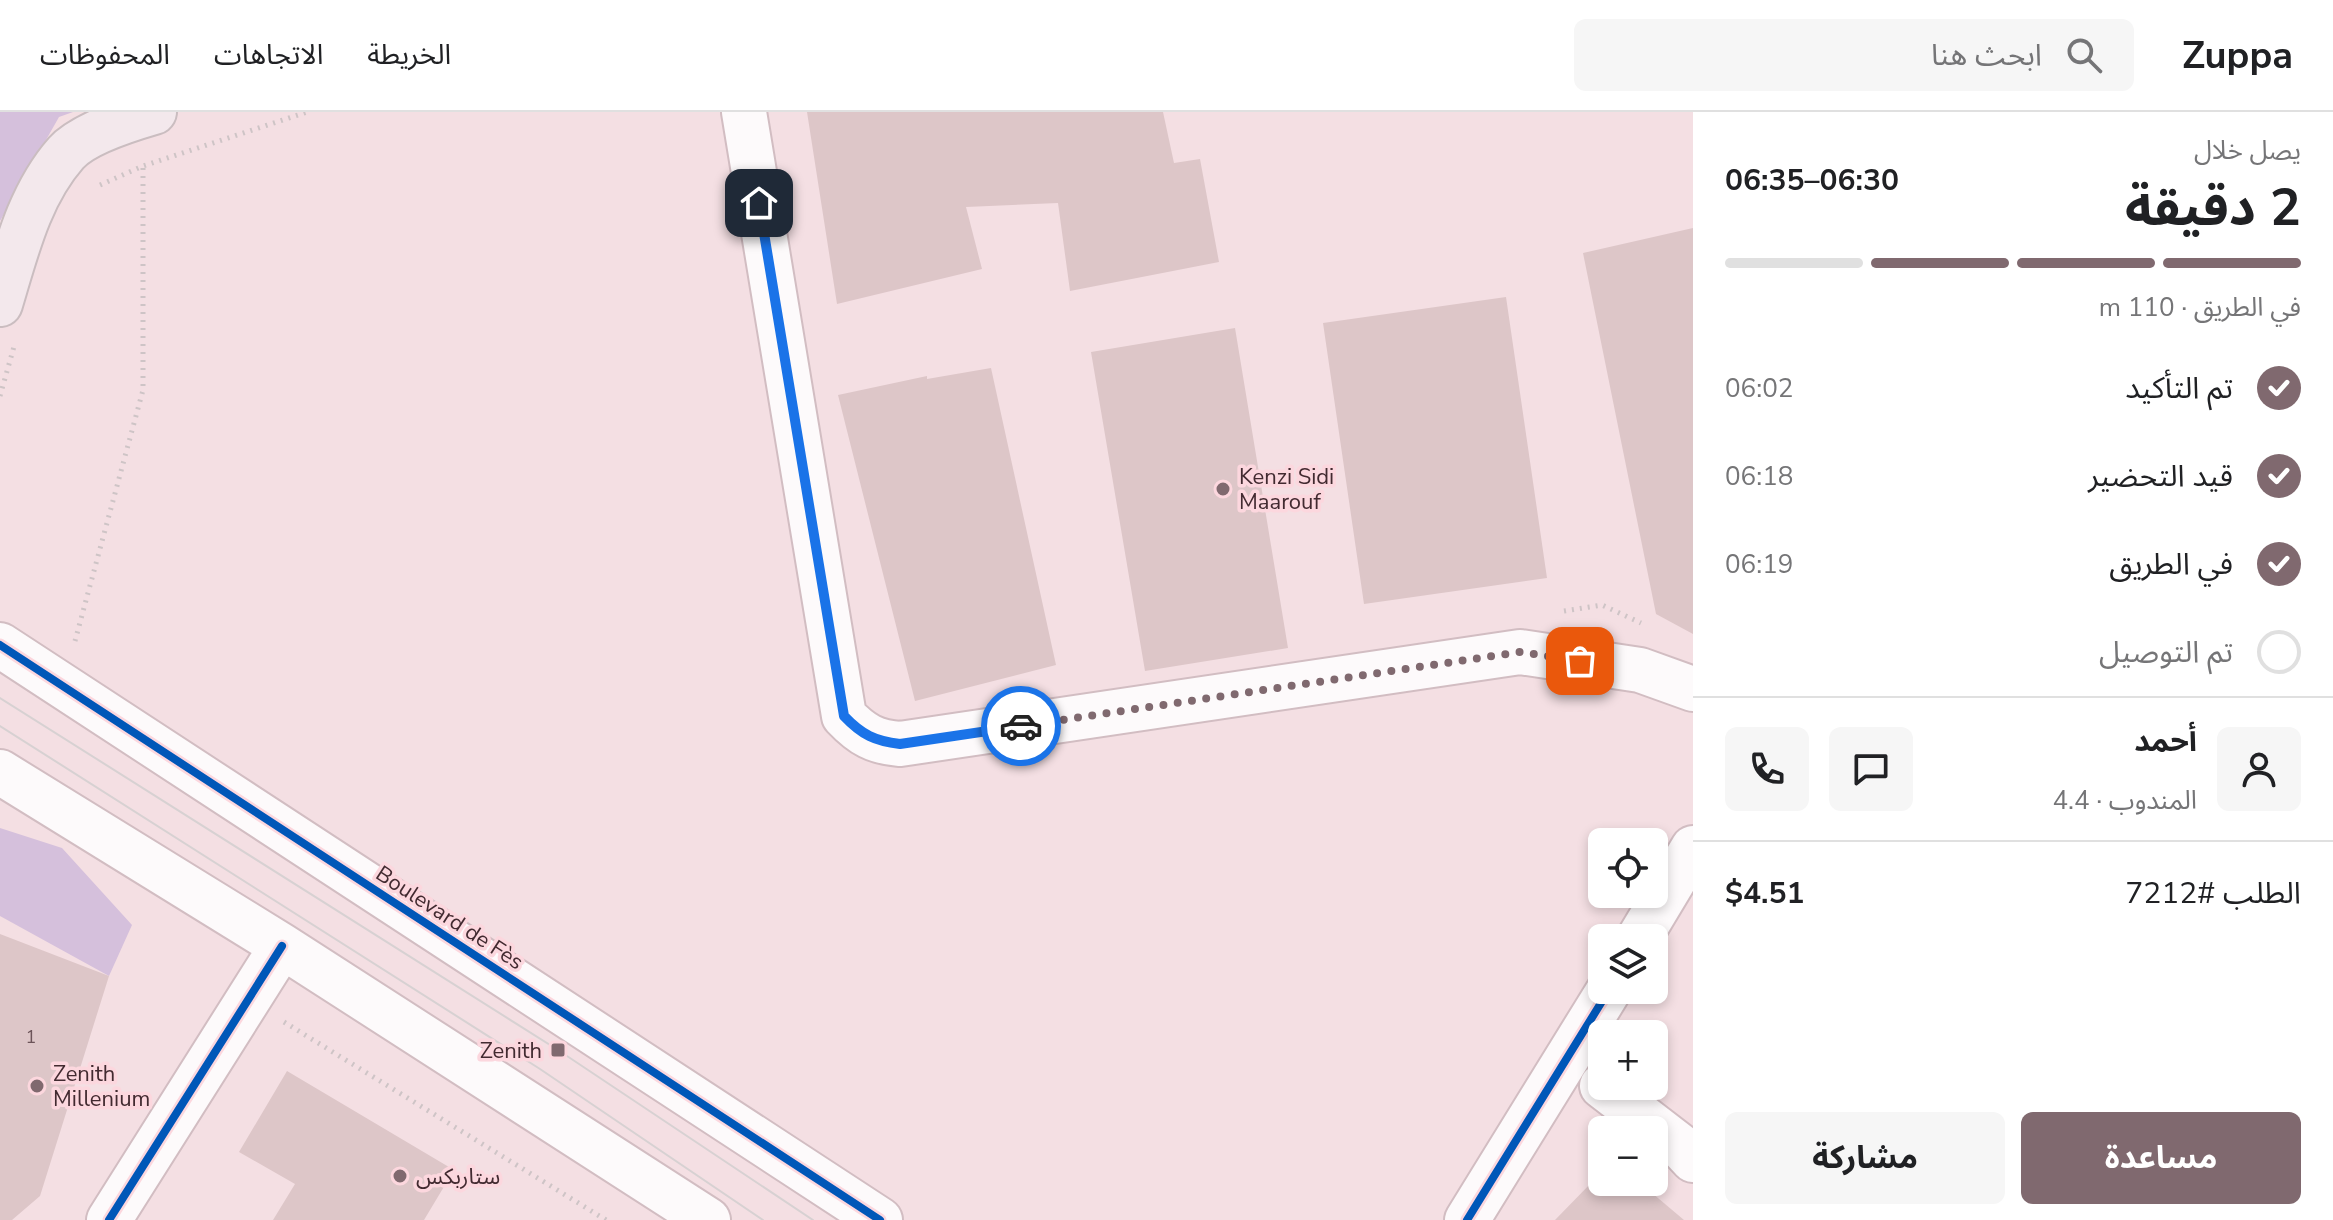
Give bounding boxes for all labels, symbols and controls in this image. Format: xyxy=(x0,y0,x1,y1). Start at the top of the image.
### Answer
search box xyxy=(1574,19,2134,91)
text: Zuppa xyxy=(2182,30,2293,81)
icon: search xyxy=(2062,33,2106,77)
text: ابحث هنا xyxy=(1931,35,2042,76)
text: المحفوظات xyxy=(40,36,170,74)
text: الاتجاهات xyxy=(214,36,323,74)
text: الخريطة xyxy=(367,36,451,74)
text: يصل خلال xyxy=(2194,133,2301,168)
text: 06:30–06:35 xyxy=(1725,160,1899,201)
pin xyxy=(725,169,793,237)
text: 2 دقيقة xyxy=(2125,172,2301,243)
icon: home xyxy=(737,181,781,225)
text: في الطريق · 110 m xyxy=(2099,290,2301,325)
icon: check xyxy=(2257,366,2301,410)
text: تم التأكيد xyxy=(2125,368,2233,409)
text: 06:02 xyxy=(1725,371,1793,406)
icon: check xyxy=(2257,454,2301,498)
text: قيد التحضير xyxy=(2088,456,2233,497)
text: 06:18 xyxy=(1725,459,1793,494)
place label: Kenzi Sidi Maarouf xyxy=(1239,462,1334,517)
marker: Kenzi Sidi Maarouf xyxy=(1214,480,1232,498)
icon: check xyxy=(2257,542,2301,586)
text: في الطريق xyxy=(2109,544,2233,585)
text: 06:19 xyxy=(1725,547,1793,582)
pin xyxy=(1546,627,1614,695)
text: تم التوصيل xyxy=(2099,632,2233,673)
icon: bag xyxy=(1558,639,1602,683)
courier xyxy=(981,686,1061,766)
icon: car xyxy=(999,704,1043,748)
text: أحمد xyxy=(2134,721,2197,762)
button: phone xyxy=(1725,727,1809,811)
button: chat xyxy=(1829,727,1913,811)
button: person xyxy=(2217,727,2301,811)
text: المندوب · 4.4 xyxy=(2052,783,2197,818)
map controls xyxy=(1588,828,1668,1196)
button: locate xyxy=(1588,828,1668,908)
street label: Boulevard de Fès xyxy=(370,859,529,977)
text: $4.51 xyxy=(1725,873,1804,914)
text: الطلب #7212 xyxy=(2125,873,2301,914)
button: layers xyxy=(1588,924,1668,1004)
button: + xyxy=(1588,1020,1668,1100)
house number: 1 xyxy=(26,1025,36,1049)
place label: Zenith xyxy=(480,1036,542,1066)
marker: Zenith xyxy=(549,1041,567,1059)
place label: Zenith Millenium xyxy=(53,1059,150,1114)
marker: Zenith Millenium xyxy=(28,1077,46,1095)
button: مشاركة xyxy=(1725,1112,2005,1204)
button: مساعدة xyxy=(2021,1112,2301,1204)
button: − xyxy=(1588,1116,1668,1196)
place label: ستاربكس xyxy=(416,1162,500,1192)
marker: ستاربكس xyxy=(391,1167,409,1185)

